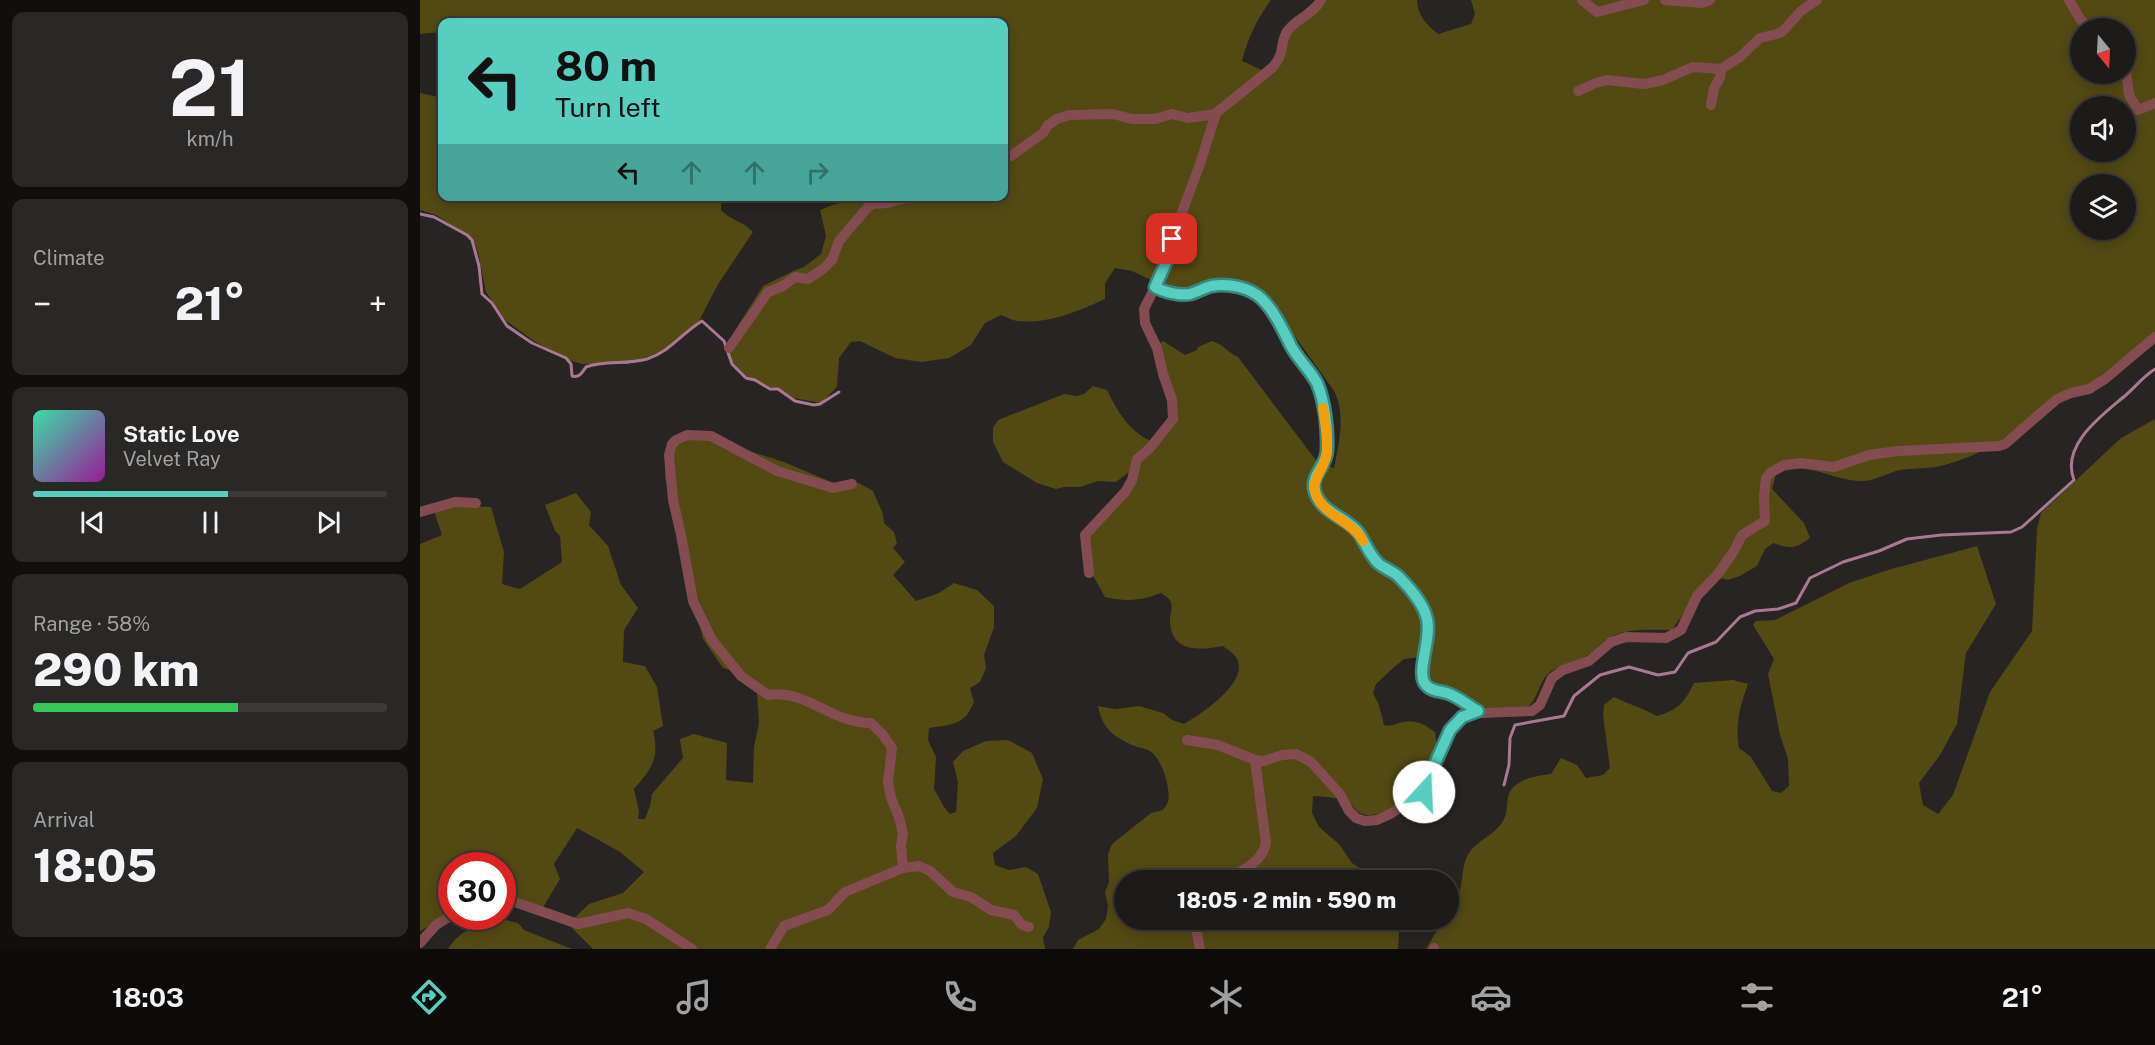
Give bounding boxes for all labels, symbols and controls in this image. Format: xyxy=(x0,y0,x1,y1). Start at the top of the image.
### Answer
north arrow xyxy=(2070,18,2136,84)
map controls xyxy=(2070,18,2136,240)
text: 80 m xyxy=(555,41,657,90)
text: 21 xyxy=(169,42,251,134)
icon: left xyxy=(456,42,534,120)
text: Turn left xyxy=(555,91,661,123)
button: sound xyxy=(2070,96,2136,162)
text: km/h xyxy=(186,127,234,151)
icon: left xyxy=(612,156,645,189)
icon: ahead xyxy=(675,156,708,189)
icon: ahead xyxy=(738,156,771,189)
icon: right xyxy=(801,156,834,189)
button: layers xyxy=(2070,174,2136,240)
pin xyxy=(1146,213,1197,264)
icon: arrive xyxy=(1155,222,1188,255)
text: Climate xyxy=(33,246,105,270)
text: 21° xyxy=(175,277,245,330)
text: − xyxy=(33,285,51,323)
text: + xyxy=(369,285,387,323)
text: Static Love xyxy=(123,421,240,447)
text: Velvet Ray xyxy=(123,447,221,471)
icon: previous xyxy=(76,506,109,539)
icon: pause xyxy=(194,506,227,539)
icon: next xyxy=(312,506,345,539)
text: Range · 58% xyxy=(33,612,150,636)
text: 290 km xyxy=(33,643,200,696)
position arrow xyxy=(1392,760,1456,824)
text: Arrival xyxy=(33,808,95,832)
text: 18:05 xyxy=(33,839,157,892)
speed limit sign: 30 xyxy=(438,852,516,930)
text: 18:05 · 2 min · 590 m xyxy=(1177,887,1396,913)
icon: directions xyxy=(408,976,450,1018)
icon: music xyxy=(673,976,715,1018)
icon: phone xyxy=(939,976,981,1018)
icon: climate xyxy=(1205,976,1247,1018)
icon: car xyxy=(1470,976,1512,1018)
icon: filters xyxy=(1736,976,1778,1018)
text: 18:03 xyxy=(112,981,184,1013)
text: 21° xyxy=(2002,981,2043,1013)

